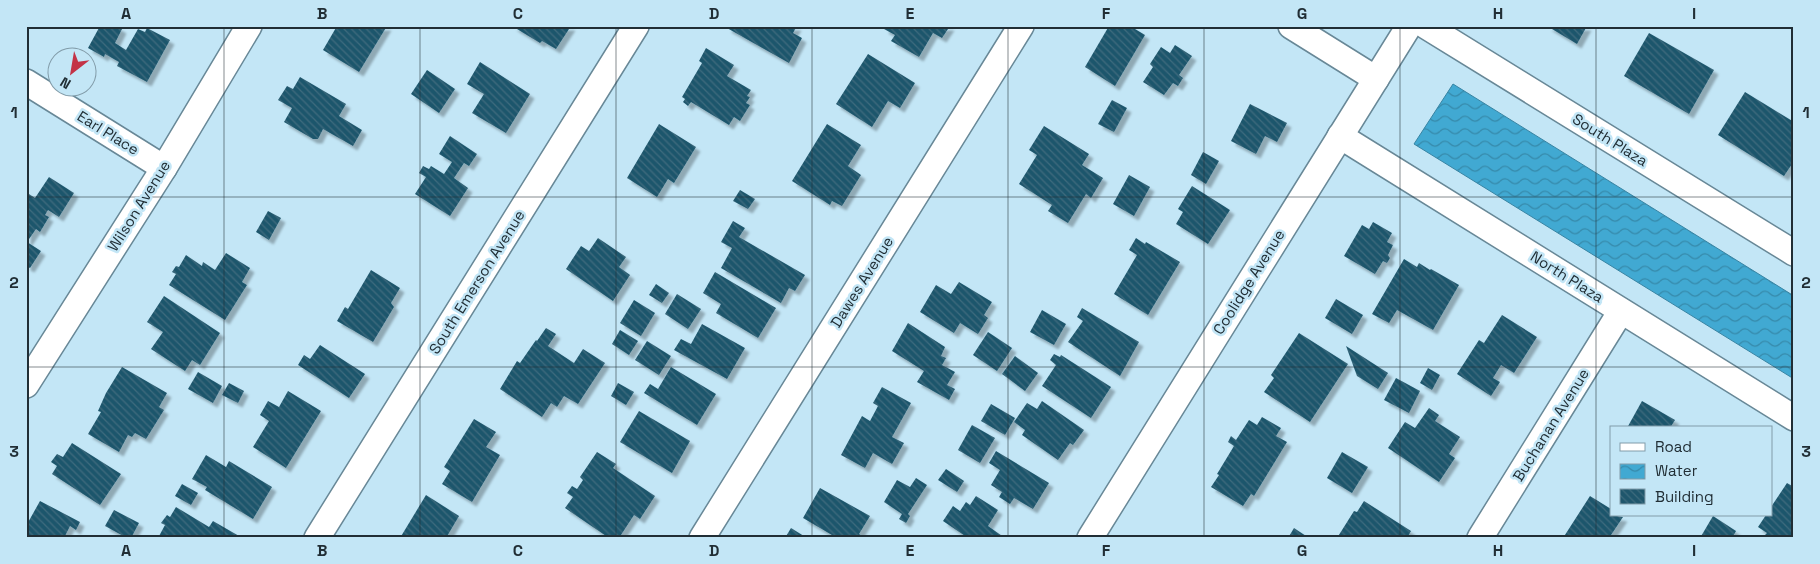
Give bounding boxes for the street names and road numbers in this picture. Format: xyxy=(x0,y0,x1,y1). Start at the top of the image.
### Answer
street label: Earl Place xyxy=(74,106,143,159)
street label: South Plaza xyxy=(1569,109,1652,170)
street label: Wilson Avenue xyxy=(103,157,174,255)
street label: South Emerson Avenue xyxy=(424,206,529,357)
street label: Coolidge Avenue xyxy=(1209,226,1289,338)
street label: Dawes Avenue xyxy=(826,233,897,331)
street label: North Plaza xyxy=(1527,247,1608,307)
street label: Buchanan Avenue xyxy=(1508,365,1593,485)

